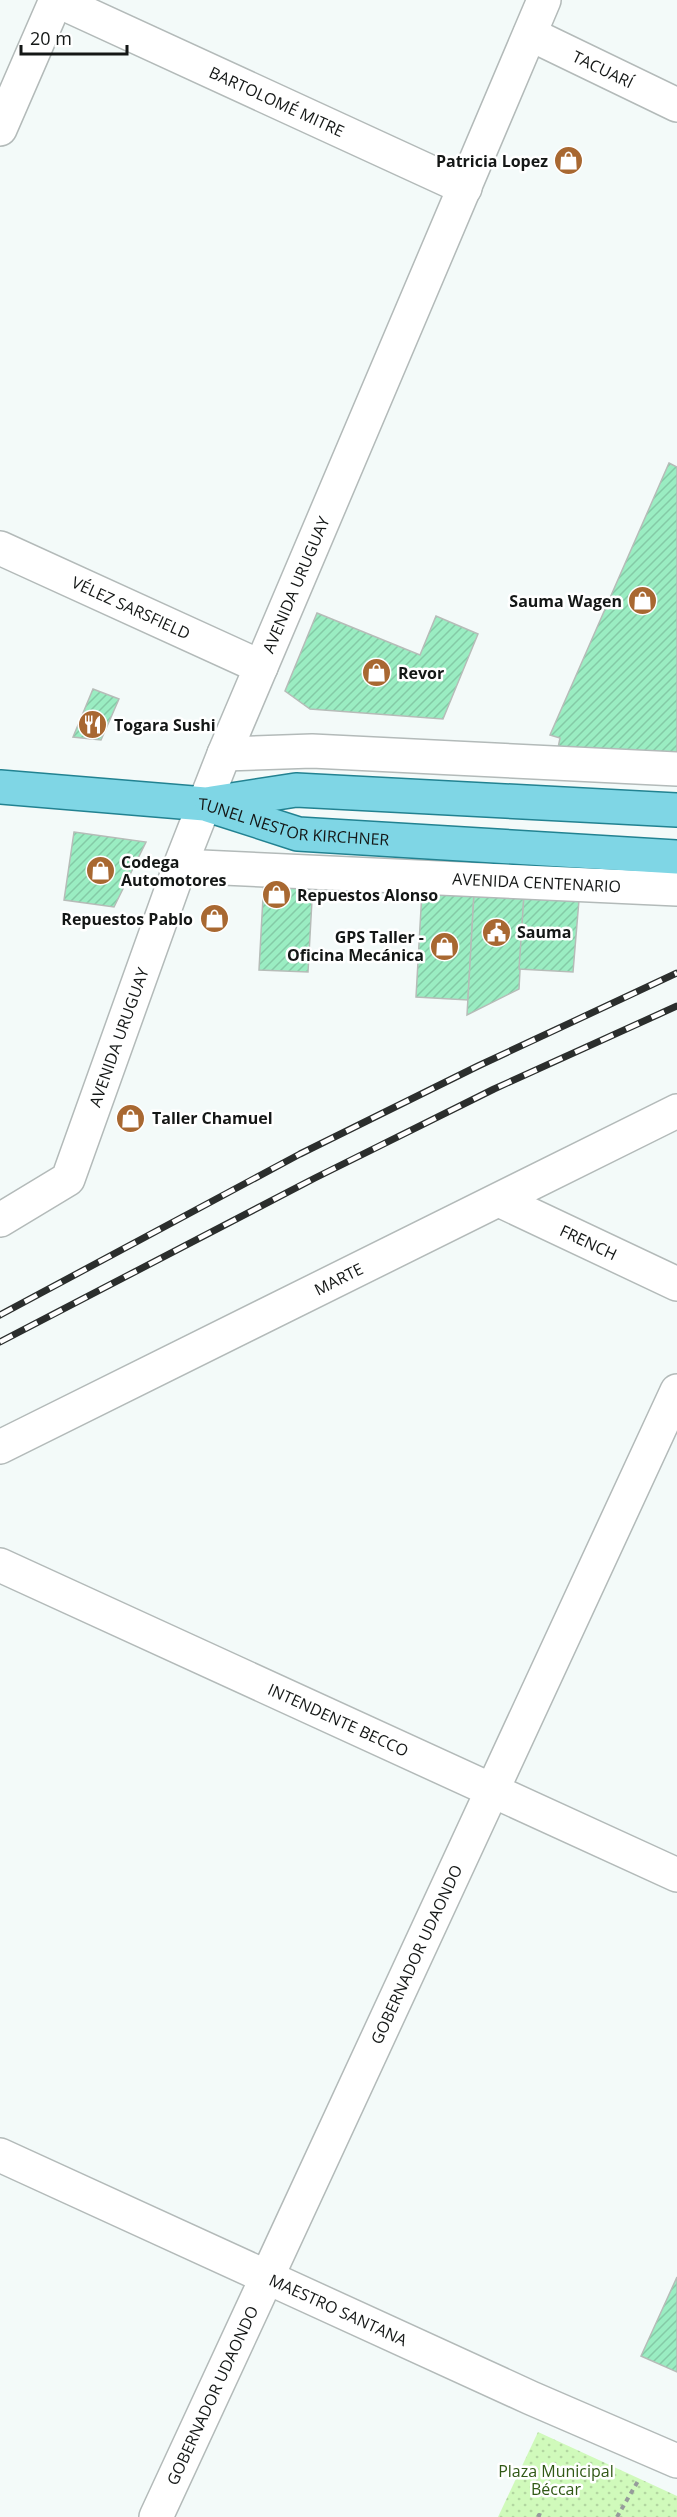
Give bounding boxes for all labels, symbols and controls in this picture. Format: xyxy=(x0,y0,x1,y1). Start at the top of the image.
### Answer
scale bar xyxy=(21,18,128,56)
text: 20 m xyxy=(30,26,72,50)
street label: TACUARÍ xyxy=(569,45,638,94)
street label: BARTOLOMÉ MITRE xyxy=(206,61,348,142)
shop icon: Patricia Lopez xyxy=(553,145,585,177)
place label: Patricia Lopez xyxy=(436,150,548,172)
street label: AVENIDA URUGUAY xyxy=(257,513,335,657)
street label: VÉLEZ SARSFIELD xyxy=(68,571,194,644)
shop icon: Sauma Wagen xyxy=(627,585,659,617)
place label: Sauma Wagen xyxy=(509,590,622,612)
shop icon: Revor xyxy=(361,657,393,689)
place label: Revor xyxy=(398,662,444,684)
restaurant icon: Togara Sushi xyxy=(77,709,109,741)
place label: Togara Sushi xyxy=(114,714,216,736)
street label: TUNEL NESTOR KIRCHNER xyxy=(198,792,390,851)
place label: Codega Automotores xyxy=(121,851,227,891)
shop icon: Codega Automotores xyxy=(84,855,116,887)
street label: AVENIDA CENTENARIO xyxy=(452,868,621,897)
shop icon: Repuestos Alonso xyxy=(260,879,292,911)
place label: Repuestos Alonso xyxy=(297,884,438,906)
shop icon: Repuestos Pablo xyxy=(198,903,230,935)
place label: Repuestos Pablo xyxy=(61,908,193,930)
public building icon: Sauma xyxy=(480,916,512,948)
place label: Sauma xyxy=(517,921,571,943)
place label: GPS Taller - Oficina Mecánica xyxy=(287,926,424,966)
shop icon: GPS Taller - Oficina Mecánica xyxy=(429,930,461,962)
street label: AVENIDA URUGUAY xyxy=(84,964,154,1110)
shop icon: Taller Chamuel xyxy=(115,1102,147,1134)
place label: Taller Chamuel xyxy=(152,1107,273,1129)
street label: FRENCH xyxy=(556,1219,621,1265)
street label: MARTE xyxy=(310,1258,367,1300)
street label: INTENDENTE BECCO xyxy=(264,1678,412,1762)
street label: GOBERNADOR UDAONDO xyxy=(365,1861,467,2048)
street label: MAESTRO SANTANA xyxy=(266,2269,412,2351)
street label: GOBERNADOR UDAONDO xyxy=(161,2302,263,2489)
park label: Plaza Municipal Béccar xyxy=(498,2460,614,2500)

